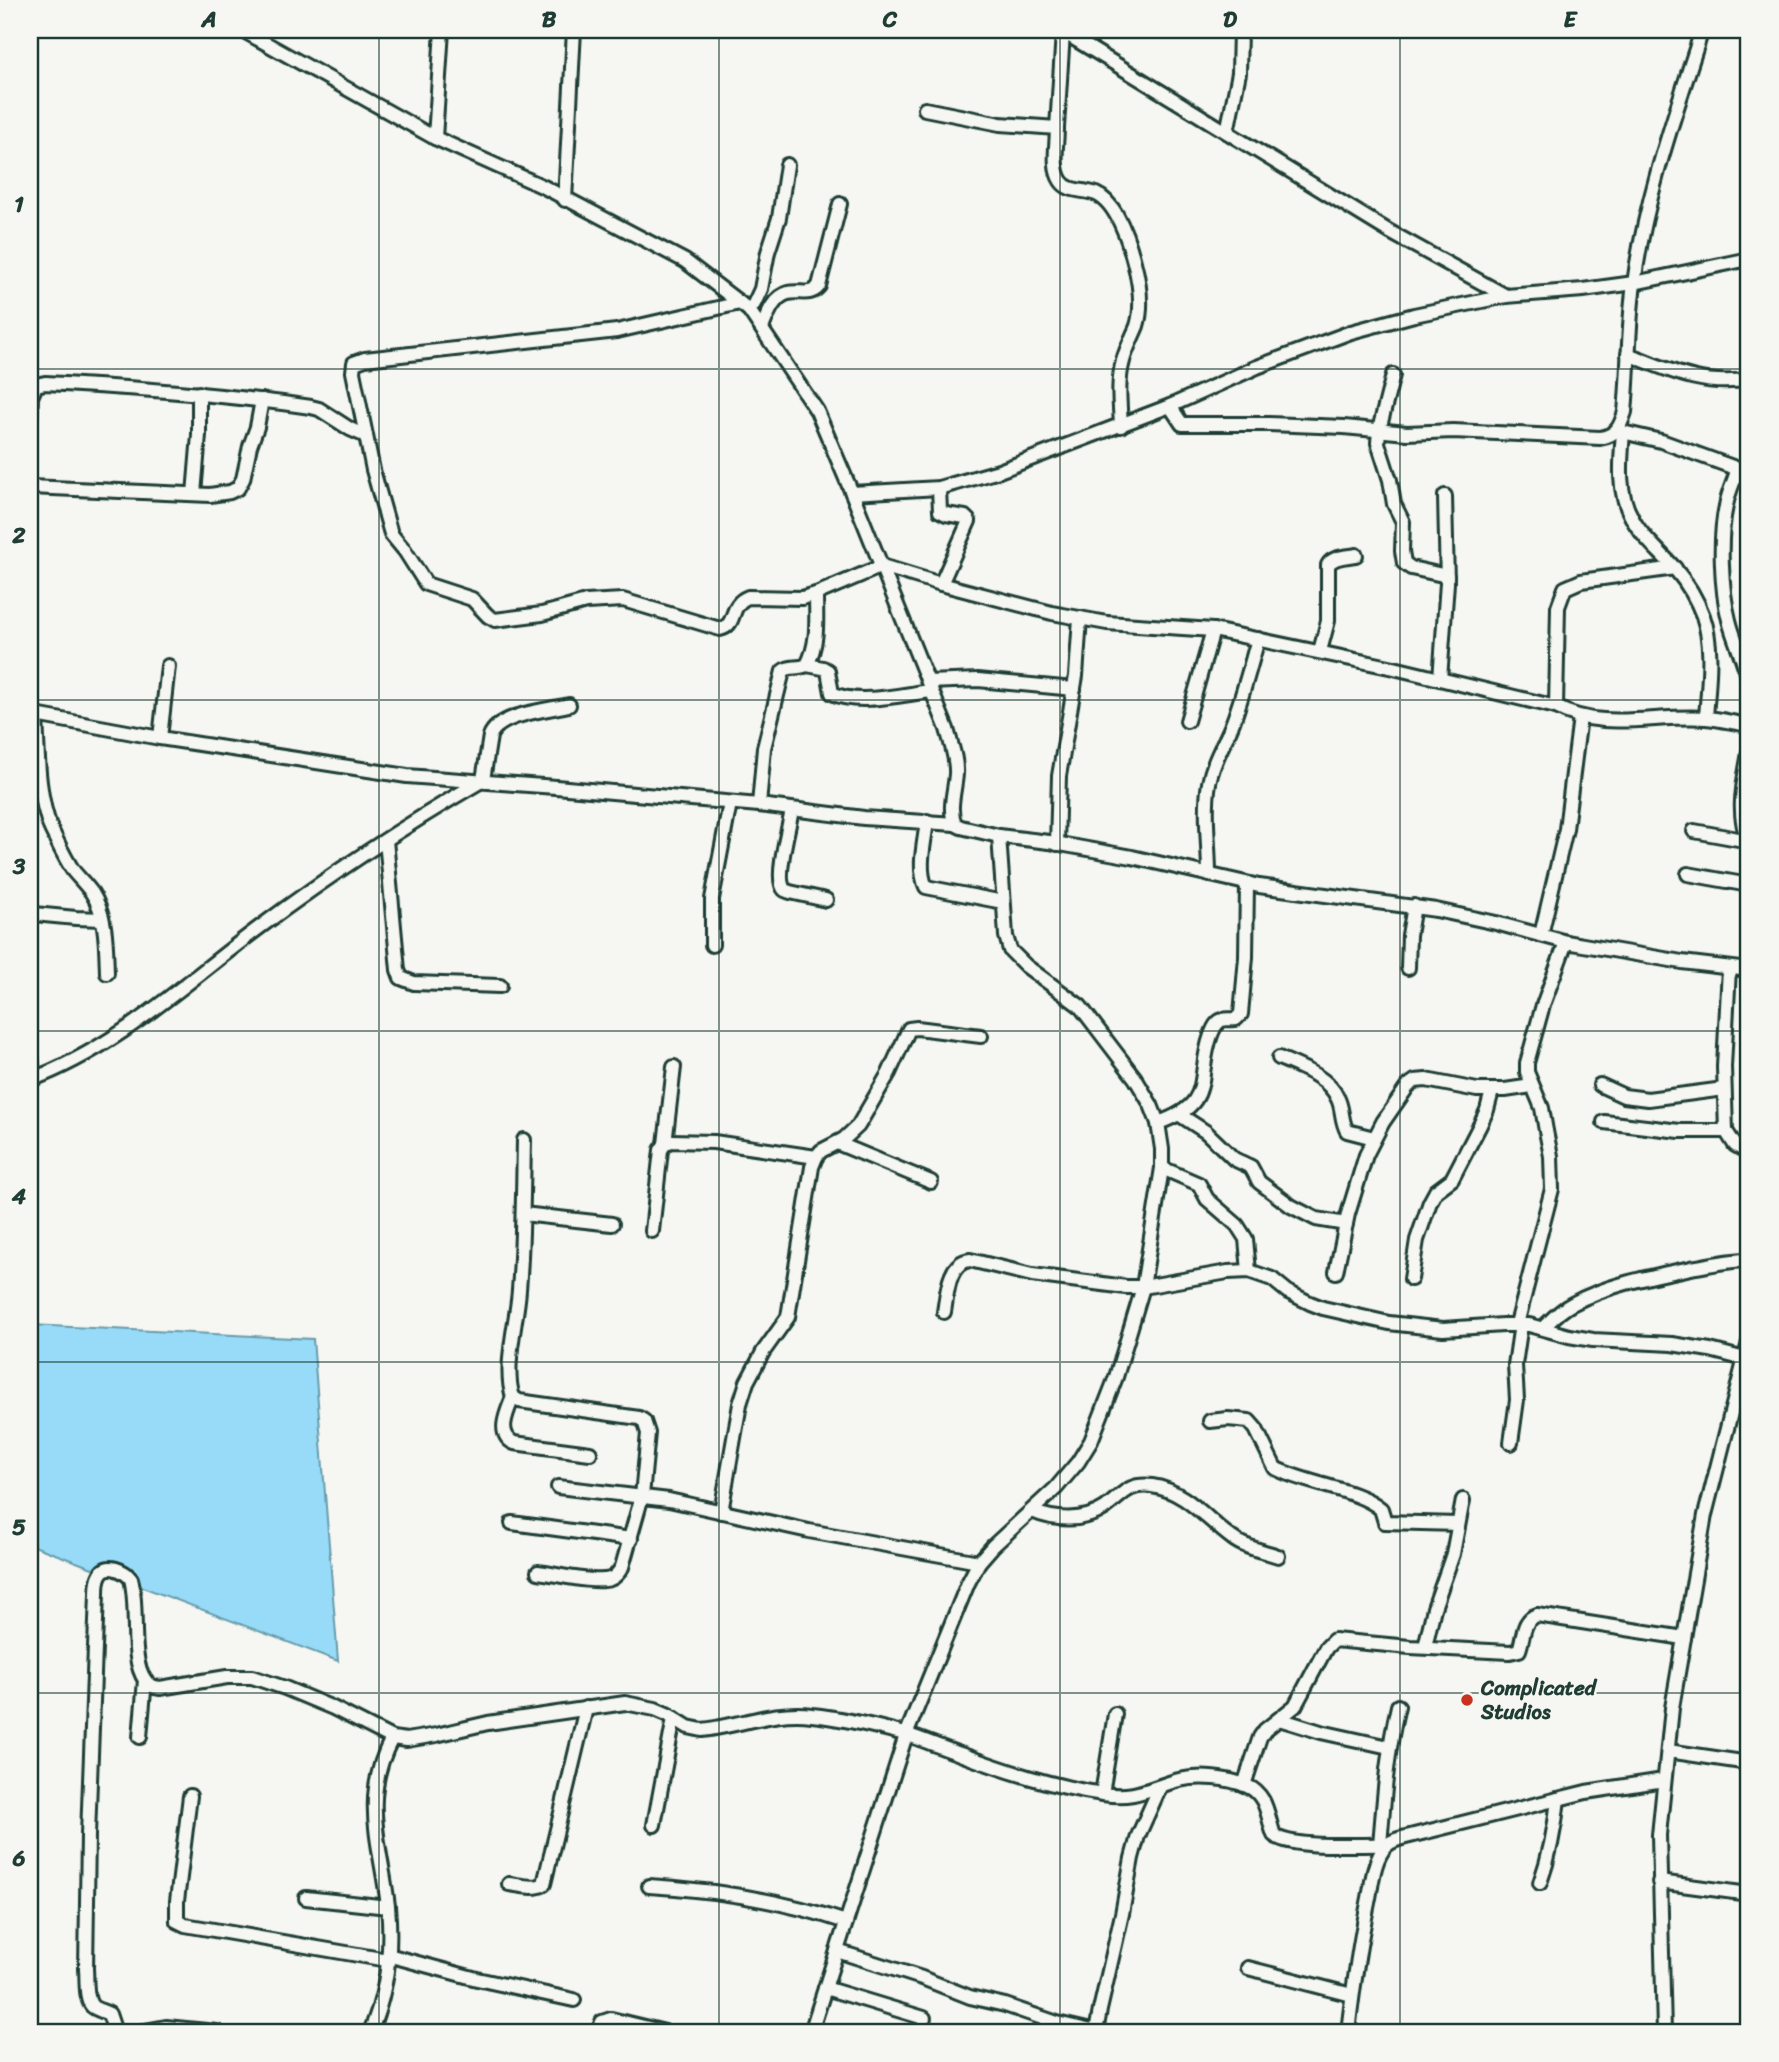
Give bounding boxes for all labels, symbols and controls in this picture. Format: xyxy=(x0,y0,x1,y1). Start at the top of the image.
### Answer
text: A xyxy=(200,0,217,40)
text: B xyxy=(542,0,557,40)
text: C xyxy=(882,0,898,40)
text: D xyxy=(1223,0,1238,40)
text: E xyxy=(1564,0,1579,40)
text: 1 xyxy=(14,184,24,225)
text: 2 xyxy=(11,515,26,556)
text: 3 xyxy=(12,846,26,887)
text: 4 xyxy=(11,1176,27,1217)
text: 5 xyxy=(12,1507,26,1548)
place label: Complicated Studios xyxy=(1480,1669,1598,1731)
marker: Complicated Studios xyxy=(1459,1692,1475,1708)
text: 6 xyxy=(11,1838,26,1879)

